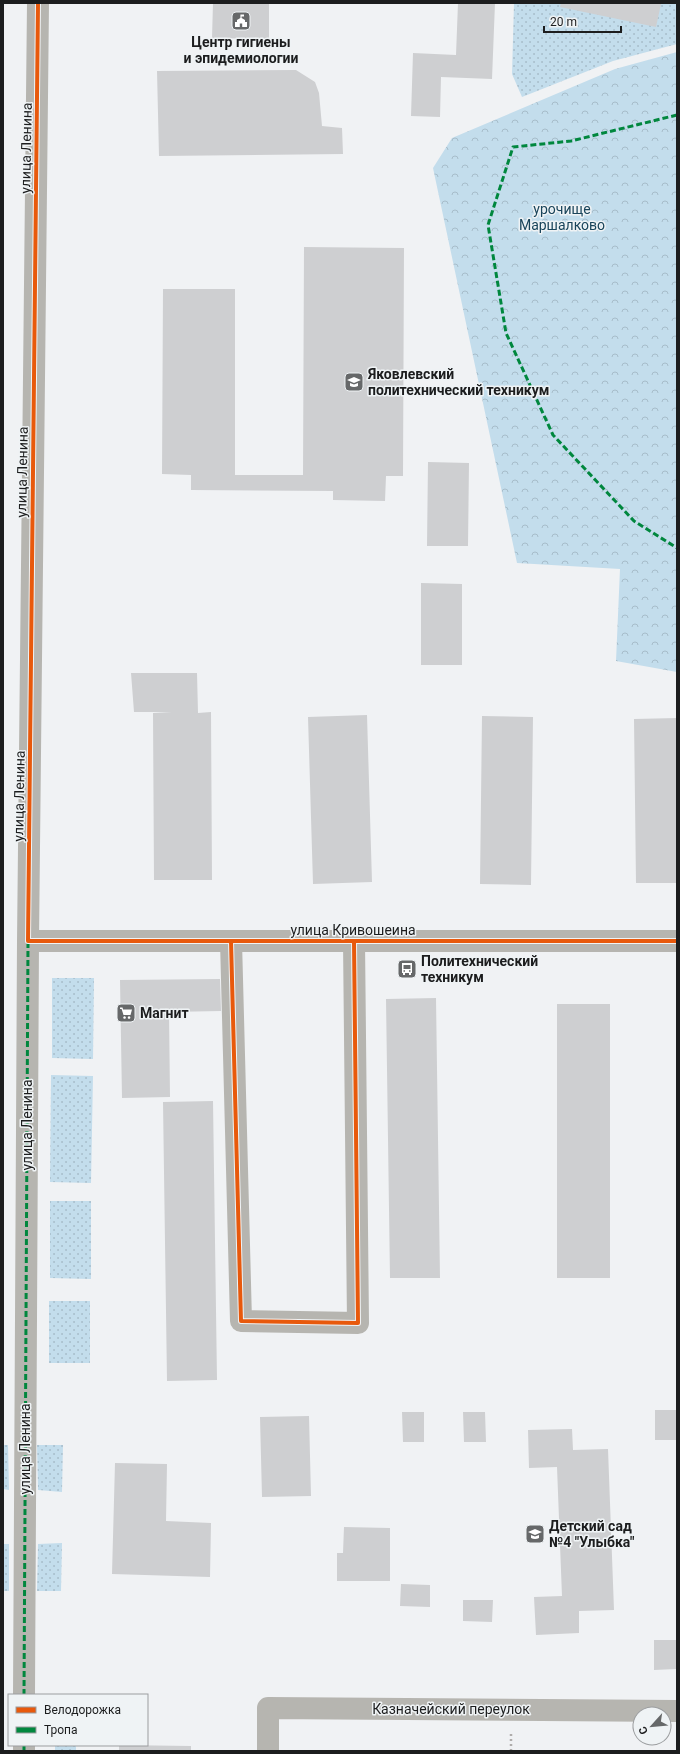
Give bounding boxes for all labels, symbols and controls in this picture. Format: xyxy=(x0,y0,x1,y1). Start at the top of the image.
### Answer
scale bar xyxy=(544,8,621,34)
public building icon: Центр гигиены и эпидемиологии xyxy=(230,10,252,32)
text: 20 m xyxy=(550,15,577,29)
place label: Центр гигиены и эпидемиологии xyxy=(184,34,298,66)
street label: улица Ленина xyxy=(17,102,35,194)
park label: урочище Маршалково xyxy=(519,201,605,233)
place label: Яковлевский политехнический техникум xyxy=(367,366,549,398)
school or university icon: Яковлевский политехнический техникум xyxy=(343,371,365,393)
street label: улица Ленина xyxy=(13,426,31,518)
street label: улица Ленина xyxy=(10,750,28,842)
street label: улица Кривошеина xyxy=(290,922,416,938)
place label: Политехнический техникум xyxy=(421,953,538,985)
bus stop icon: Политехнический техникум xyxy=(396,958,418,980)
supermarket icon: Магнит xyxy=(115,1002,137,1024)
place label: Магнит xyxy=(140,1005,189,1021)
street label: улица Ленина xyxy=(19,1079,35,1171)
street label: улица Ленина xyxy=(17,1403,33,1495)
place label: Детский сад №4 "Улыбка" xyxy=(549,1518,635,1550)
school or university icon: Детский сад №4 "Улыбка" xyxy=(524,1523,546,1545)
legend xyxy=(8,1694,148,1746)
street label: Казначейский переулок xyxy=(372,1701,530,1717)
text: Велодорожка xyxy=(44,1703,121,1717)
north arrow xyxy=(632,1706,672,1746)
text: Тропа xyxy=(44,1723,78,1737)
text: С xyxy=(636,1724,651,1736)

